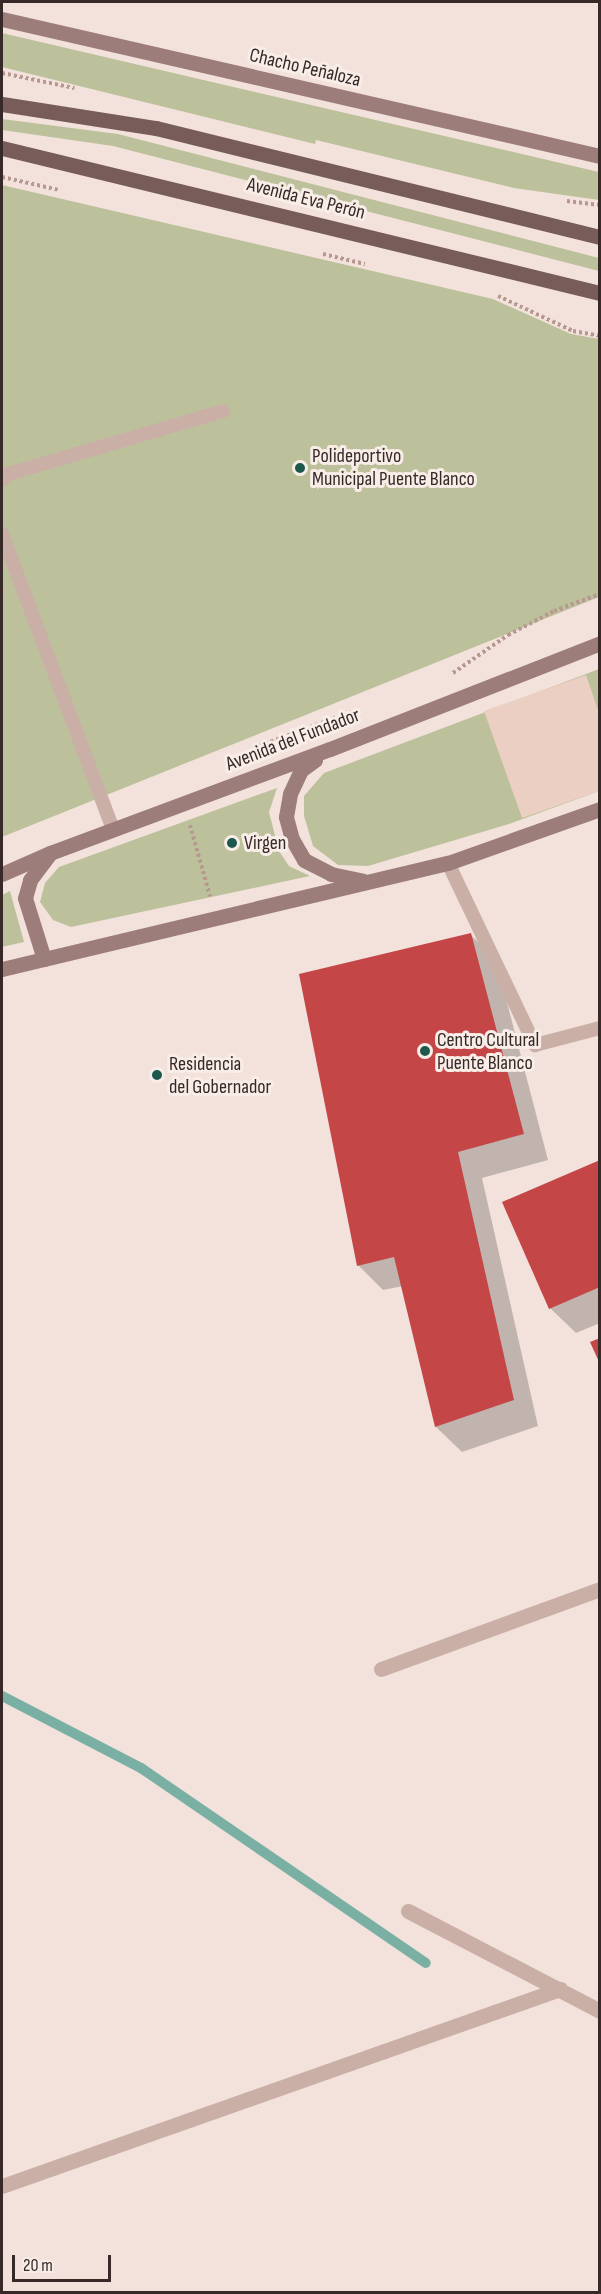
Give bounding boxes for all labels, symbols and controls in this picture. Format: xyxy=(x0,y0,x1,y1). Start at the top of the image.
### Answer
street label: Chacho Peñaloza xyxy=(247,44,363,92)
street label: Avenida Eva Perón xyxy=(245,173,367,225)
place label: Polideportivo Municipal Puente Blanco xyxy=(312,444,475,491)
marker: Polideportivo Municipal Puente Blanco xyxy=(293,461,307,475)
street label: Avenida del Fundador xyxy=(223,703,363,777)
place label: Virgen xyxy=(244,831,286,855)
marker: Virgen xyxy=(225,836,239,850)
place label: Centro Cultural Puente Blanco xyxy=(437,1028,539,1075)
marker: Centro Cultural Puente Blanco xyxy=(418,1044,432,1058)
place label: Residencia del Gobernador xyxy=(169,1052,271,1099)
marker: Residencia del Gobernador xyxy=(150,1068,164,1082)
scale bar xyxy=(15,2243,114,2281)
text: 20 m xyxy=(23,2255,53,2276)

